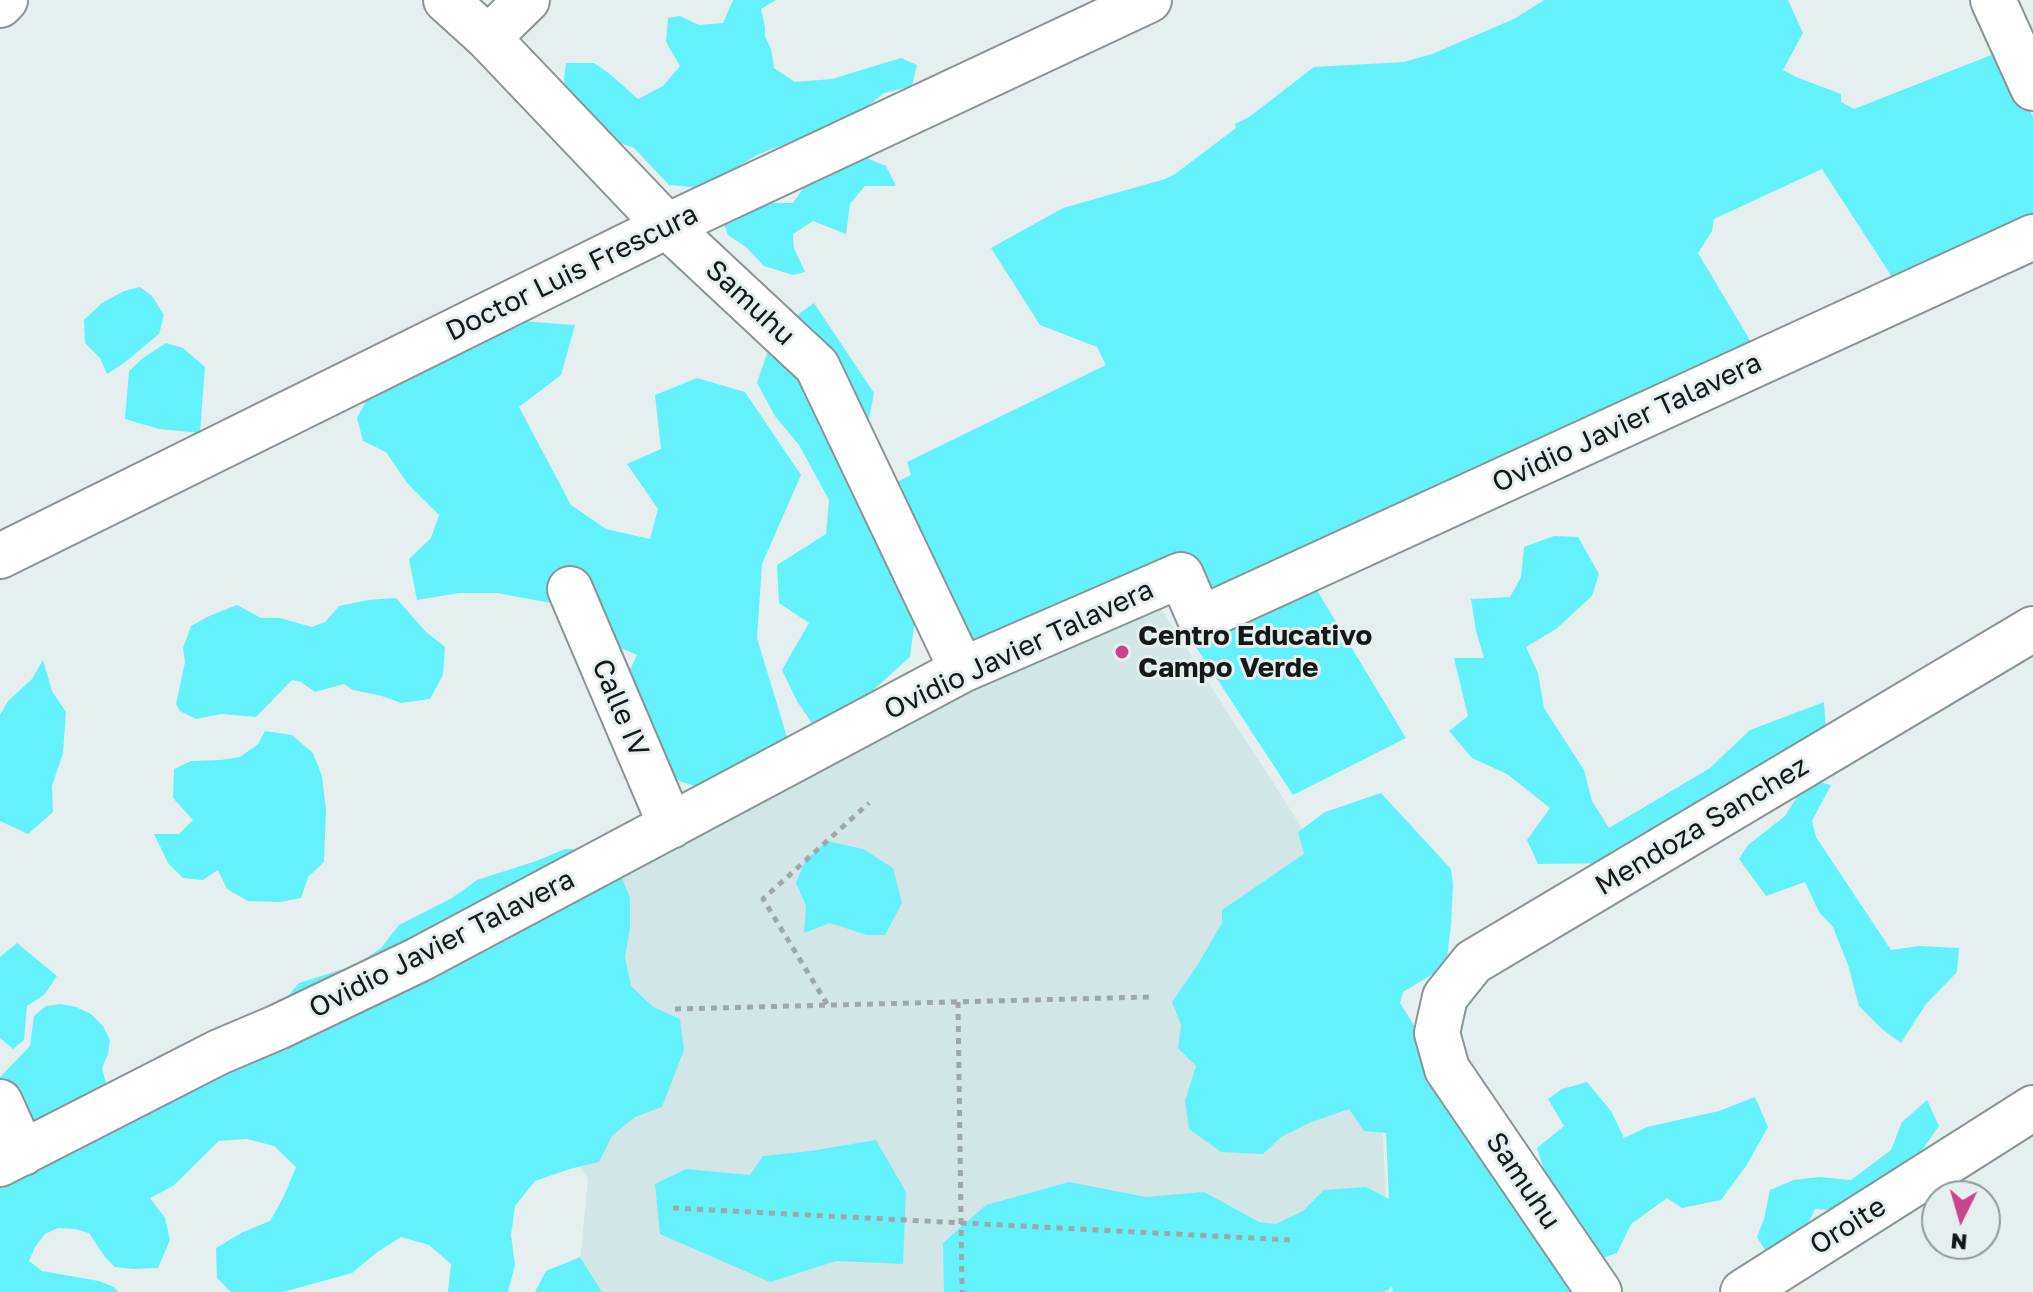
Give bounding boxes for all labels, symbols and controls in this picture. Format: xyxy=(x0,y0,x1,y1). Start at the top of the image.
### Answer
street label: Doctor Luis Frescura xyxy=(440,197,704,349)
street label: Samuhu xyxy=(698,253,802,353)
street label: Ovidio Javier Talavera xyxy=(1487,346,1767,500)
street label: Ovidio Javier Talavera xyxy=(879,573,1159,727)
place label: Centro Educativo Campo Verde xyxy=(1138,619,1372,685)
marker: Centro Educativo Campo Verde xyxy=(1113,643,1131,661)
street label: Calle IV xyxy=(584,654,656,762)
street label: Mendoza Sanchez xyxy=(1589,749,1815,903)
street label: Ovidio Javier Talavera xyxy=(304,862,580,1026)
street label: Samuhu xyxy=(1478,1126,1568,1236)
north arrow xyxy=(1921,1180,2001,1260)
street label: Oroite xyxy=(1804,1190,1892,1262)
text: N xyxy=(1950,1228,1969,1257)

